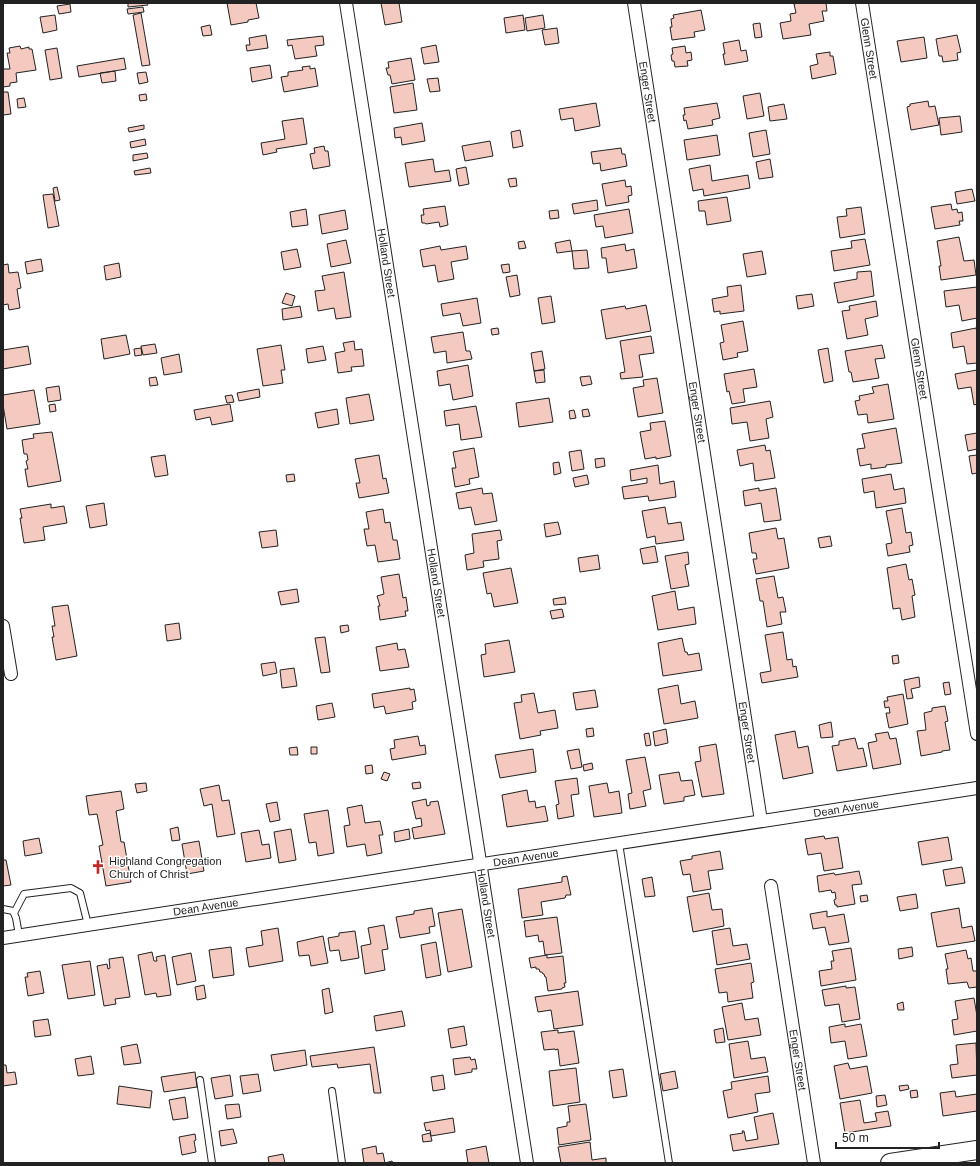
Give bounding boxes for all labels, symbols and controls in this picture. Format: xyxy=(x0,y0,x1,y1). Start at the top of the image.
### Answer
street label: Glenn Street xyxy=(858,17,880,80)
street label: Enger Street xyxy=(637,60,658,123)
street label: Holland Street xyxy=(375,227,398,298)
street label: Glenn Street xyxy=(909,337,930,400)
street label: Enger Street xyxy=(687,381,708,444)
street label: Holland Street xyxy=(425,548,448,618)
street label: Enger Street xyxy=(737,701,758,764)
street label: Dean Avenue xyxy=(813,797,880,819)
street label: Dean Avenue xyxy=(492,847,559,868)
place label: Highland Congregation Church of Christ xyxy=(109,855,222,880)
church icon: Highland Congregation Church of Christ xyxy=(90,859,106,875)
street label: Holland Street xyxy=(475,868,498,939)
street label: Dean Avenue xyxy=(172,896,239,918)
street label: Enger Street xyxy=(787,1028,809,1091)
scale bar xyxy=(836,1124,939,1150)
text: 50 m xyxy=(842,1131,869,1145)

